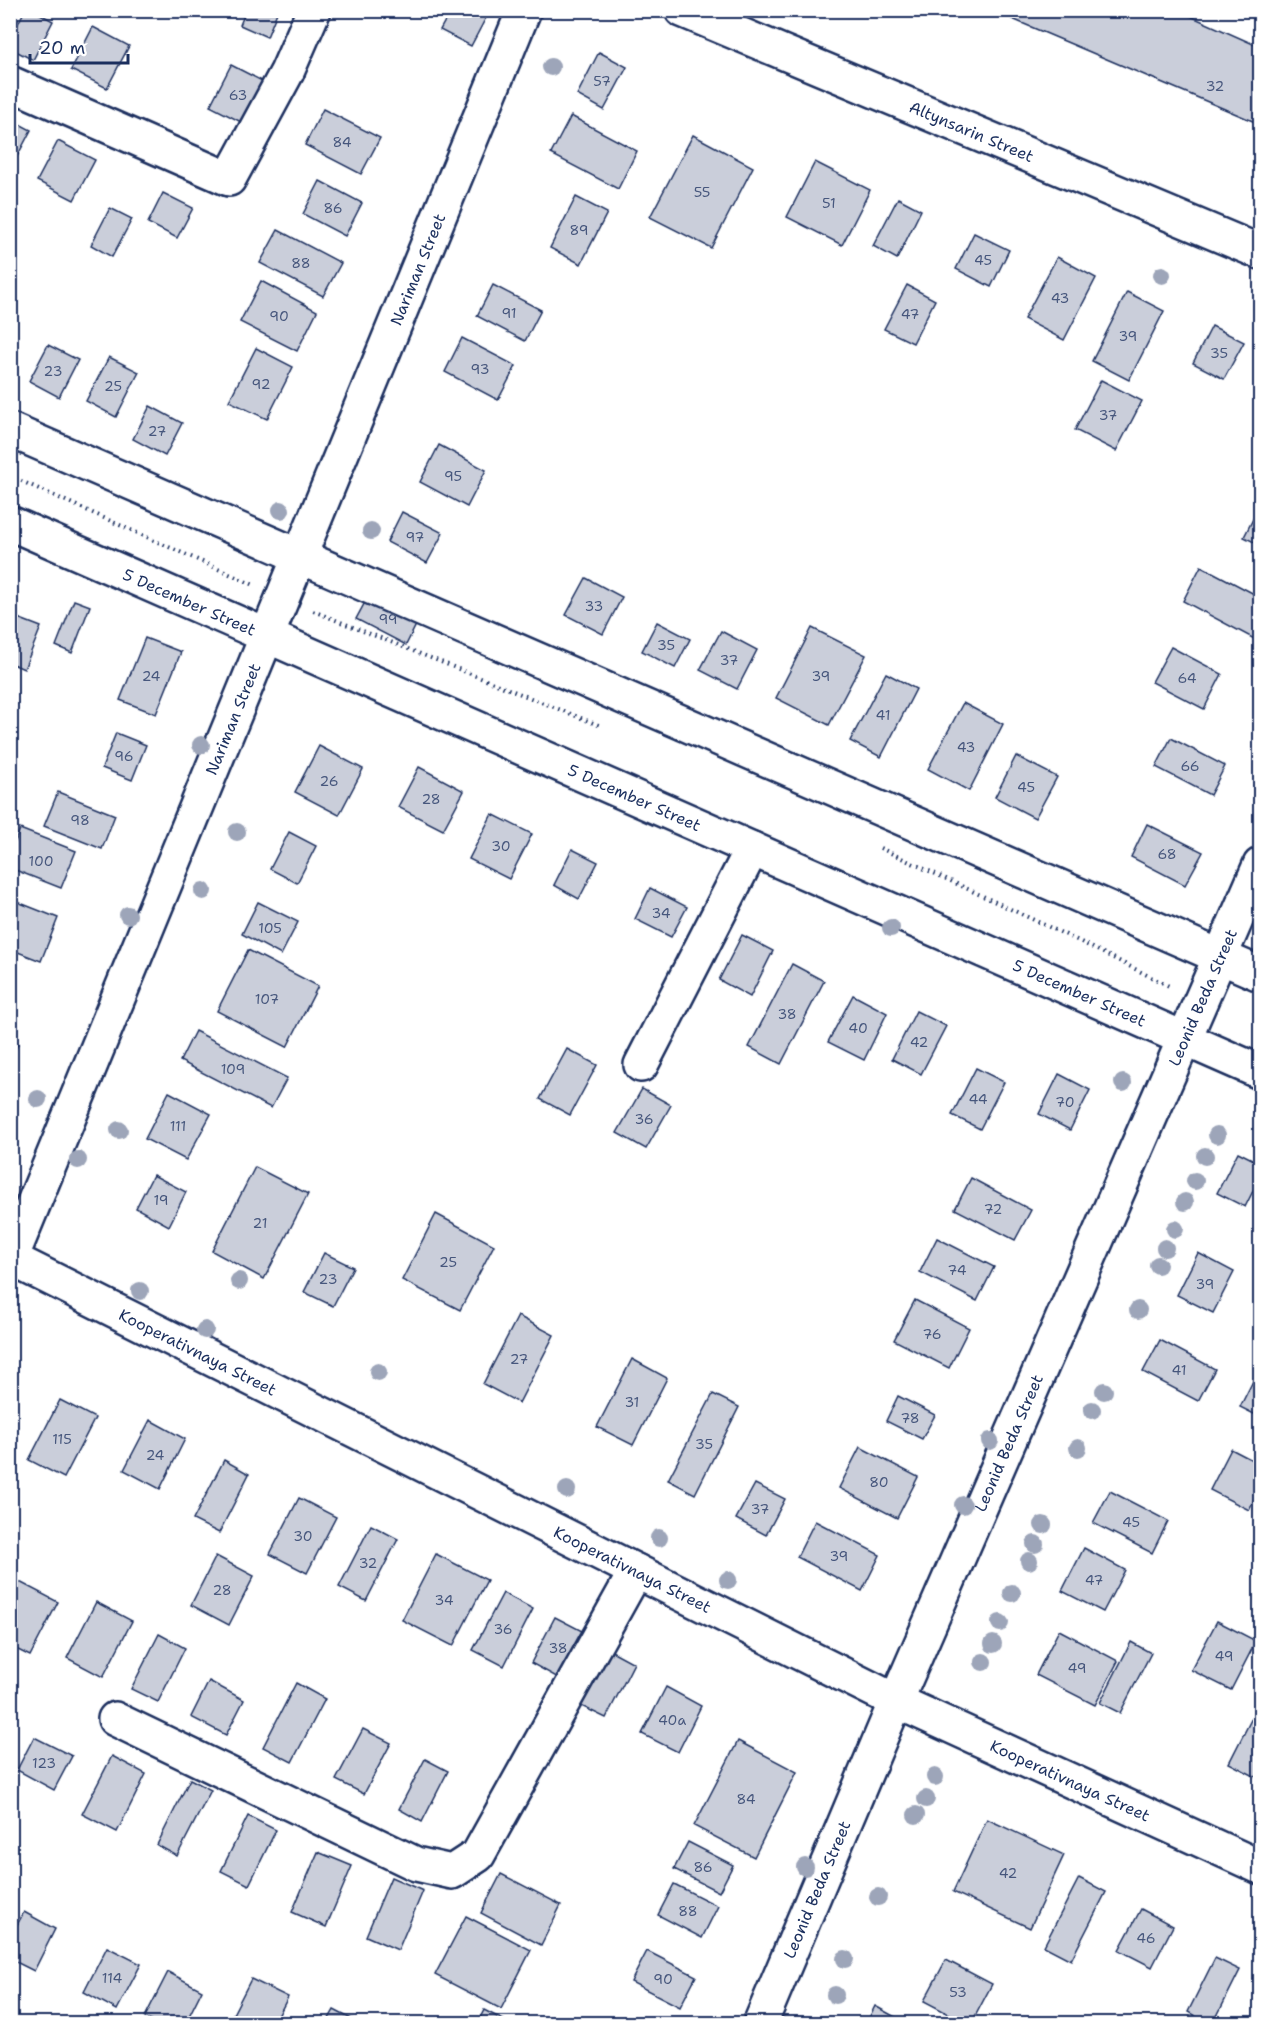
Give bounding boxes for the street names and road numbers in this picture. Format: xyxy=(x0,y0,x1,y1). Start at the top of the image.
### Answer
street label: Altynsarin Street xyxy=(906,96,1037,167)
street label: Nariman Street xyxy=(386,211,450,329)
street label: 5 December Street xyxy=(119,564,259,641)
street label: Nariman Street xyxy=(201,660,266,778)
street label: 5 December Street xyxy=(564,759,704,836)
street label: Leonid Beda Street xyxy=(1164,926,1242,1069)
street label: 5 December Street xyxy=(1009,955,1149,1032)
street label: Kooperativnaya Street xyxy=(115,1304,280,1401)
street label: Leonid Beda Street xyxy=(970,1371,1048,1515)
street label: Kooperativnaya Street xyxy=(550,1521,715,1618)
street label: Kooperativnaya Street xyxy=(987,1735,1153,1826)
street label: Leonid Beda Street xyxy=(779,1818,855,1962)

